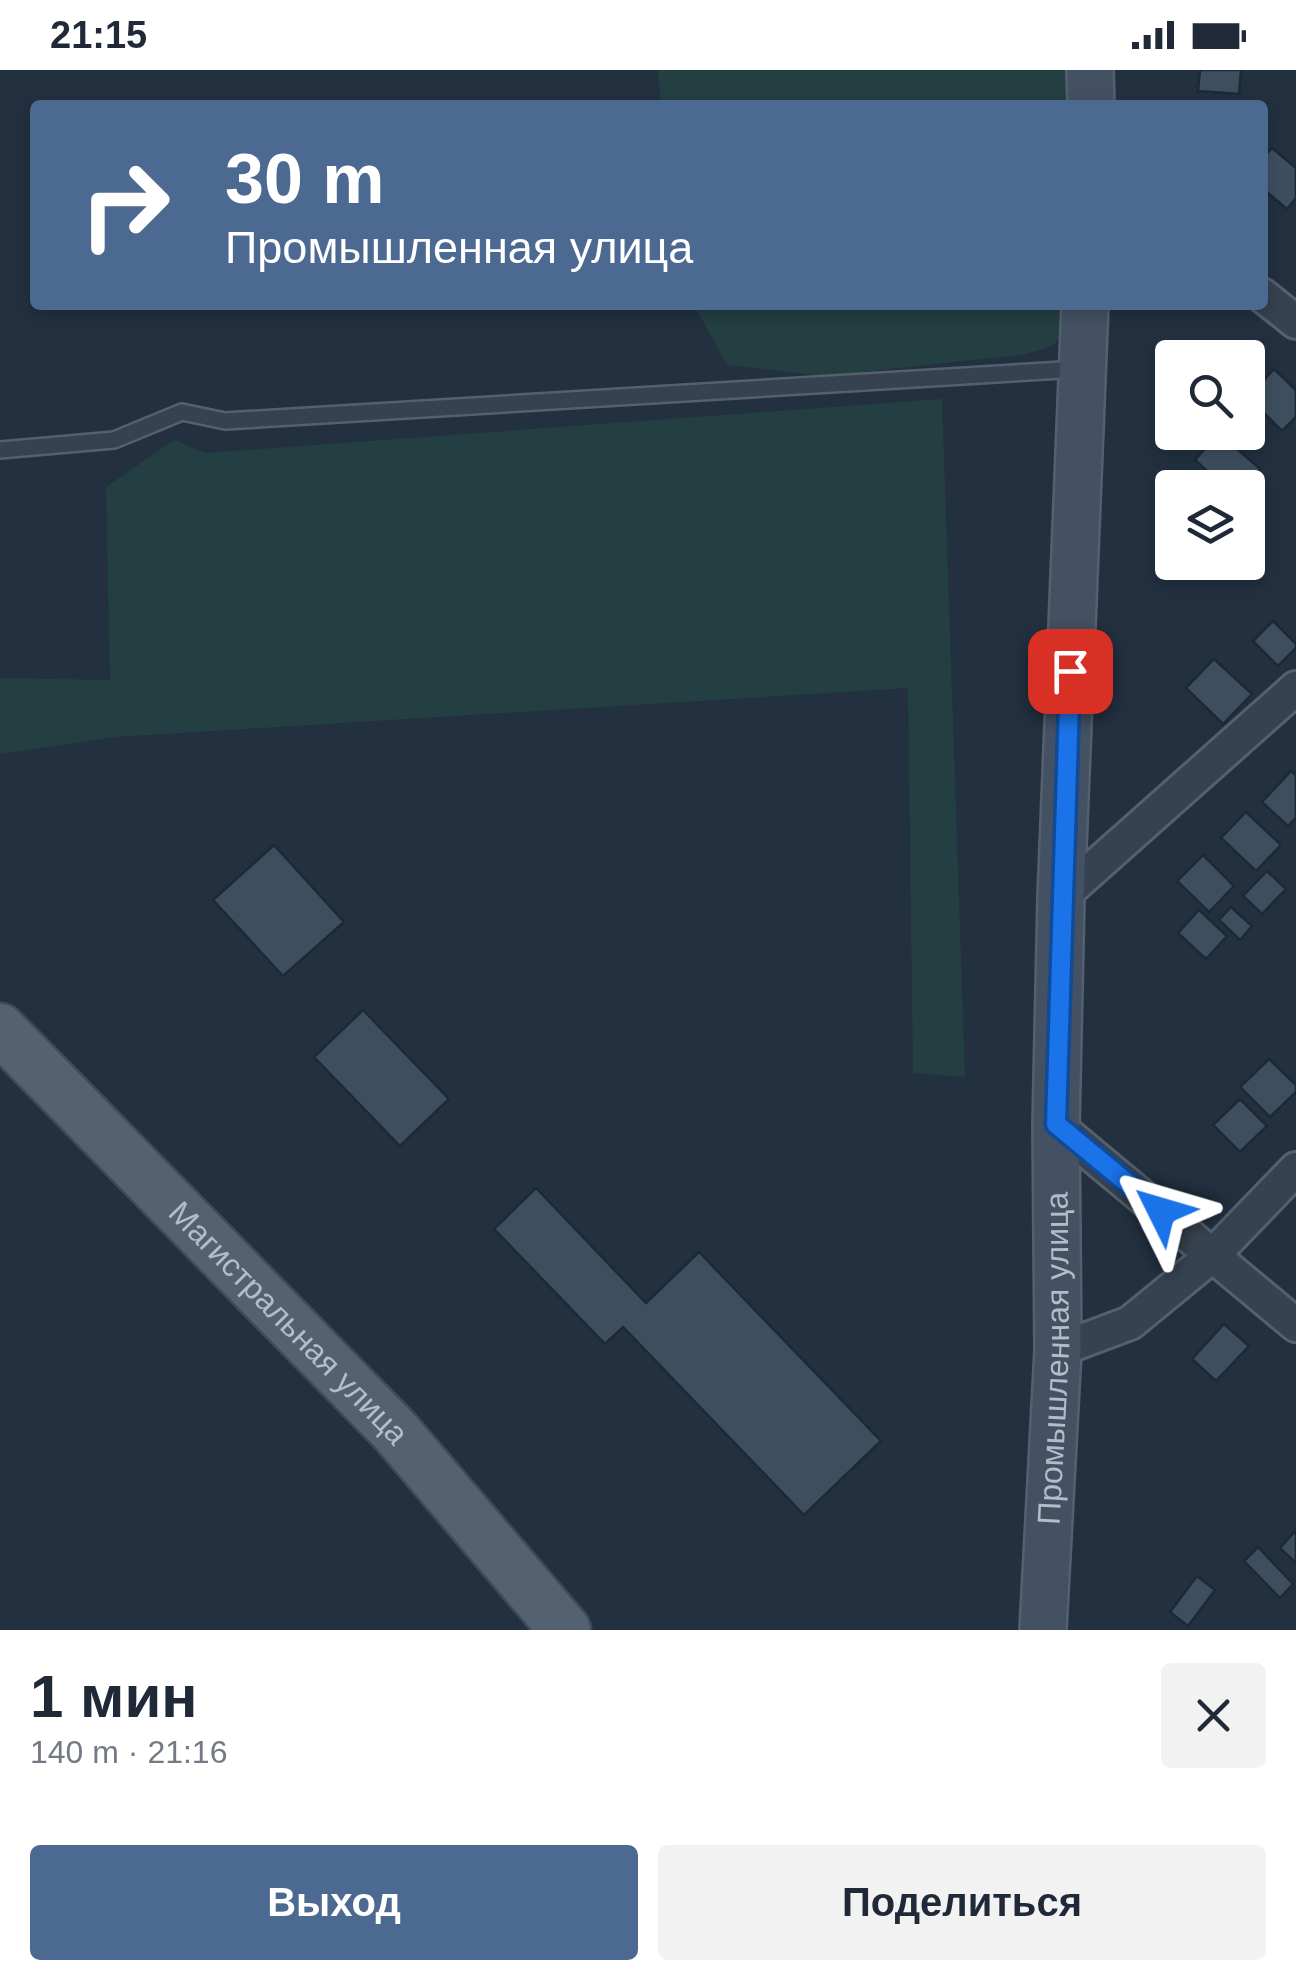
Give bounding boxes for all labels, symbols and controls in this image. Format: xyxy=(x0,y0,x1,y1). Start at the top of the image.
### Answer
text: 21:15 xyxy=(50,14,147,56)
icon: right xyxy=(60,140,190,270)
text: 30 m xyxy=(225,140,385,218)
text: Промышленная улица xyxy=(225,222,693,273)
map controls xyxy=(1155,340,1265,580)
button: search xyxy=(1155,340,1265,450)
button: layers xyxy=(1155,470,1265,580)
pin xyxy=(1028,629,1113,714)
icon: arrive xyxy=(1043,644,1098,699)
position arrow xyxy=(1109,1159,1213,1263)
street label: Промышленная улица xyxy=(1031,1192,1076,1526)
street label: Магистральная улица xyxy=(162,1194,416,1451)
text: 1 мин xyxy=(30,1663,198,1730)
button: close xyxy=(1161,1663,1266,1768)
text: 140 m · 21:16 xyxy=(30,1734,227,1770)
button: Выход xyxy=(30,1845,638,1960)
button: Поделиться xyxy=(658,1845,1266,1960)

